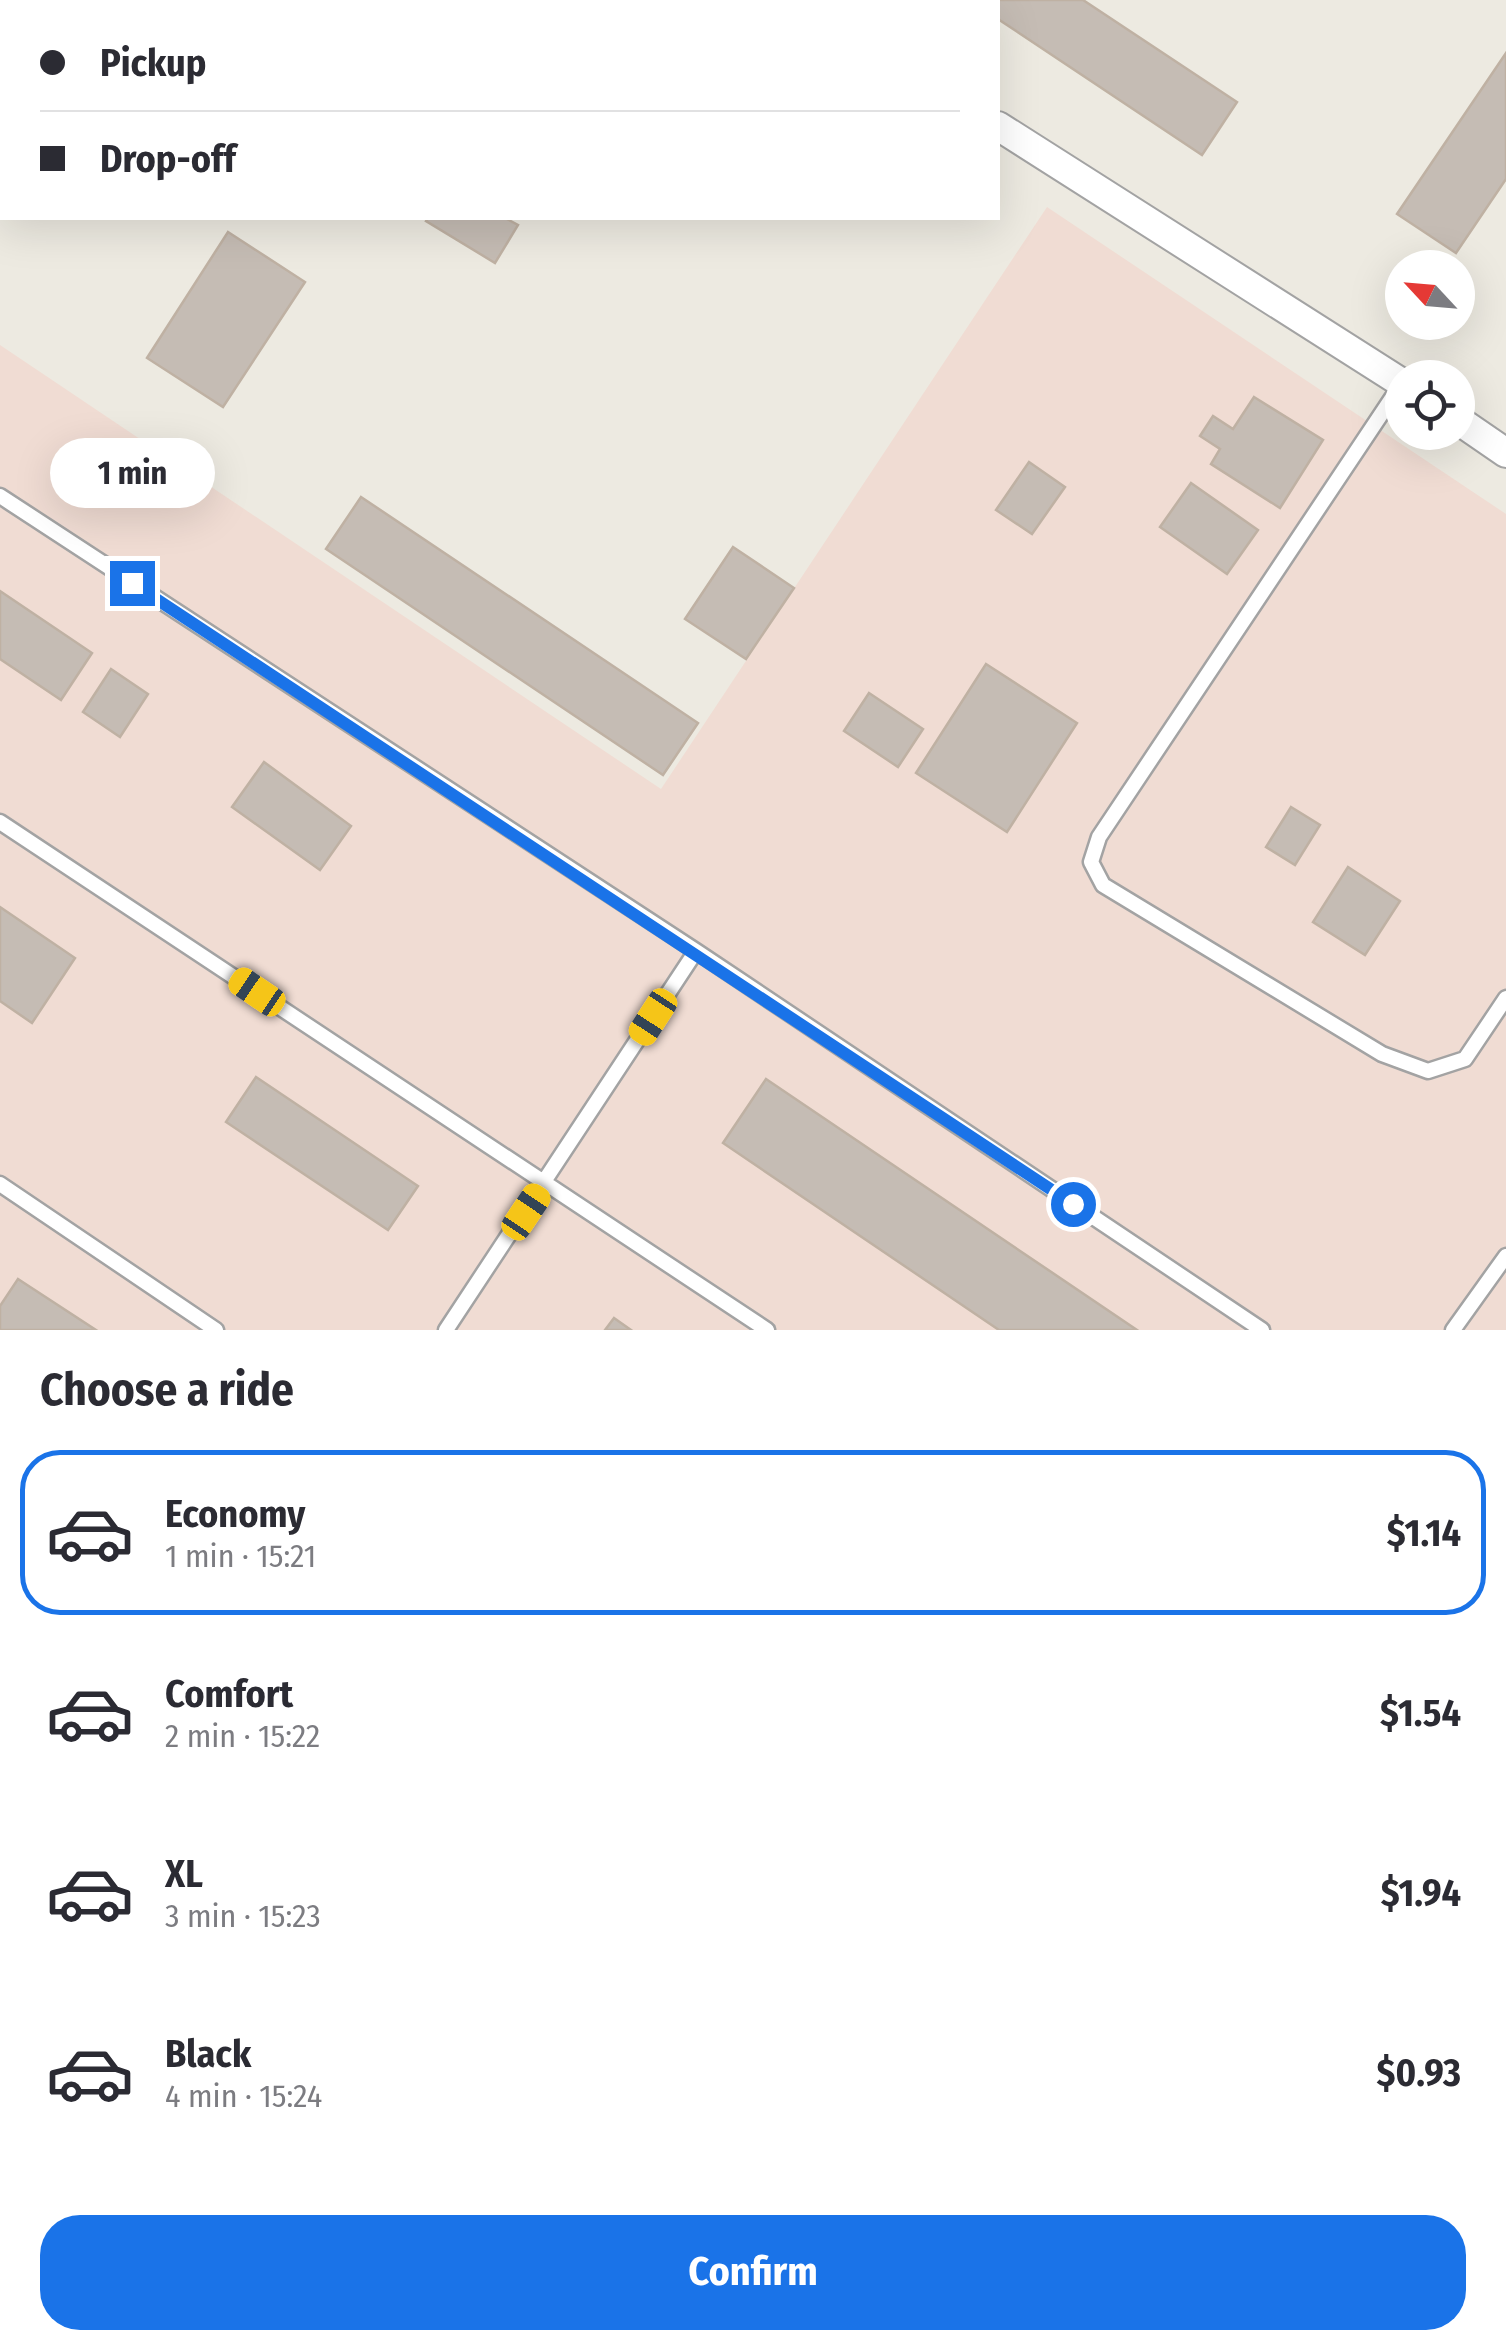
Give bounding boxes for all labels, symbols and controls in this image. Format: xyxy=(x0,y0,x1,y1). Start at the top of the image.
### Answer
text: Pickup xyxy=(100,40,206,86)
text: Drop-off xyxy=(100,136,236,182)
north arrow xyxy=(1385,250,1475,340)
map controls xyxy=(1385,250,1475,450)
button: locate xyxy=(1385,360,1475,450)
callout: 1 min xyxy=(49,438,214,508)
text: 1 min xyxy=(98,454,167,492)
route end xyxy=(110,561,155,606)
car xyxy=(224,963,290,1021)
car xyxy=(624,984,682,1050)
car xyxy=(497,1179,555,1245)
route start xyxy=(1051,1182,1096,1227)
text: Choose a ride xyxy=(40,1363,294,1417)
icon: car xyxy=(45,1488,135,1578)
text: Economy xyxy=(165,1491,305,1537)
text: $1.14 xyxy=(1387,1510,1461,1556)
text: 1 min · 15:21 xyxy=(165,1537,316,1575)
icon: car xyxy=(45,1668,135,1758)
text: Comfort xyxy=(165,1671,293,1717)
text: $1.54 xyxy=(1380,1690,1461,1736)
text: 2 min · 15:22 xyxy=(165,1717,320,1755)
icon: car xyxy=(45,1848,135,1938)
text: XL xyxy=(165,1851,203,1897)
text: $1.94 xyxy=(1381,1870,1461,1916)
text: 3 min · 15:23 xyxy=(165,1897,321,1935)
icon: car xyxy=(45,2028,135,2118)
text: Black xyxy=(165,2031,251,2077)
text: $0.93 xyxy=(1377,2050,1461,2096)
text: 4 min · 15:24 xyxy=(165,2077,322,2115)
button: Confirm xyxy=(40,2215,1466,2330)

